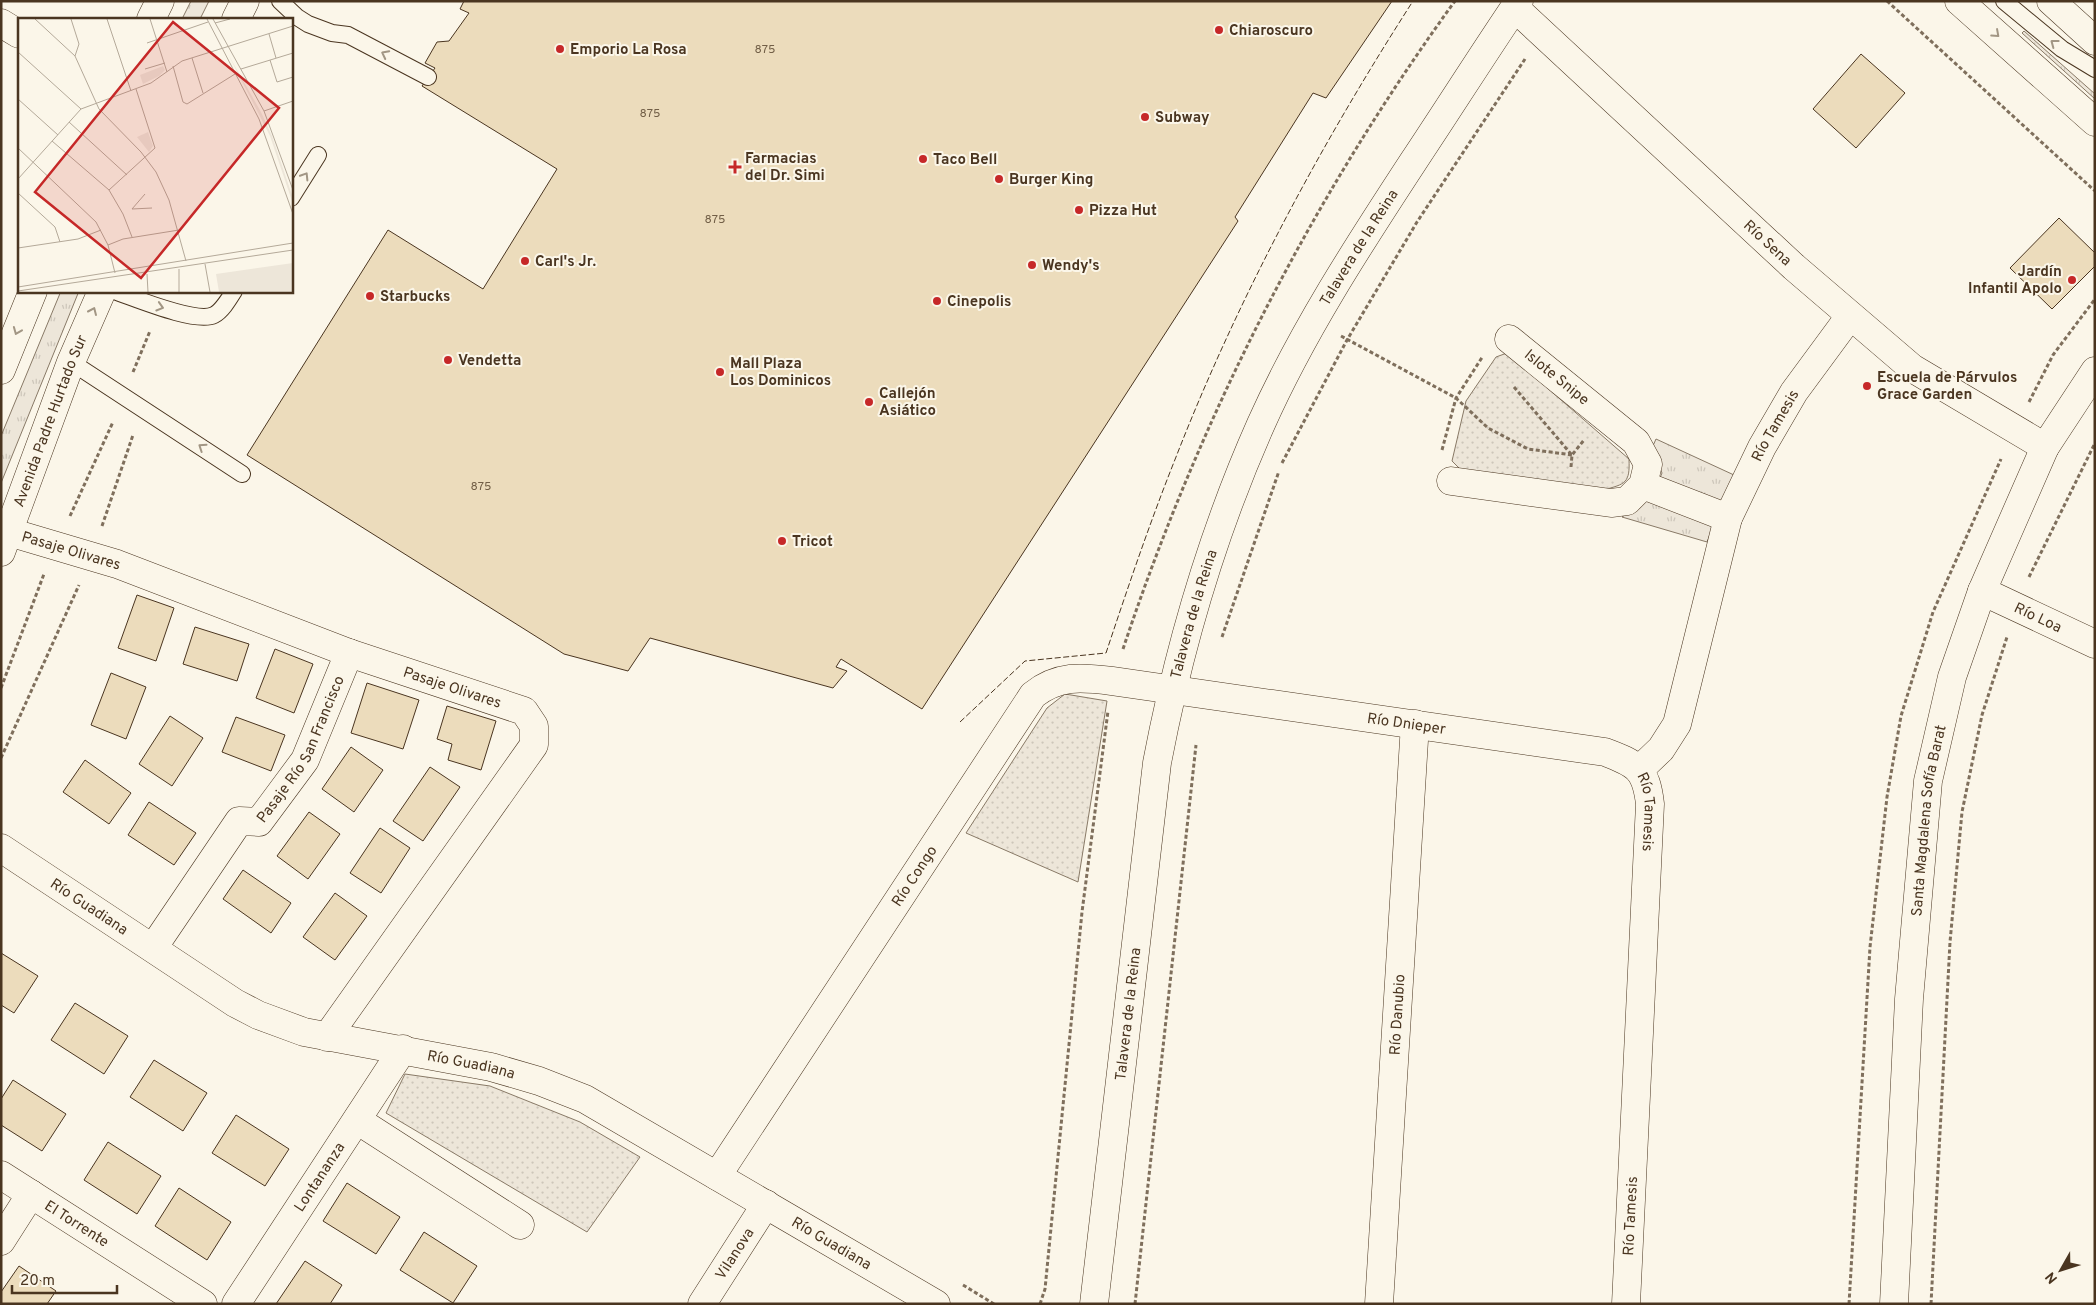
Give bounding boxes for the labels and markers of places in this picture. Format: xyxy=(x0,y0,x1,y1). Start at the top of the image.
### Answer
place label: Chiaroscuro xyxy=(1229,22,1313,41)
marker: Chiaroscuro xyxy=(1213,24,1225,36)
place label: Emporio La Rosa xyxy=(570,41,687,60)
marker: Emporio La Rosa xyxy=(554,43,566,55)
place label: Subway xyxy=(1155,109,1210,128)
marker: Subway xyxy=(1139,111,1151,123)
place label: Farmacias del Dr. Simi xyxy=(745,150,825,186)
place label: Taco Bell xyxy=(933,151,997,170)
marker: Taco Bell xyxy=(917,153,929,165)
marker: Farmacias del Dr. Simi xyxy=(729,161,741,173)
place label: Burger King xyxy=(1009,171,1094,190)
marker: Burger King xyxy=(993,173,1005,185)
place label: Pizza Hut xyxy=(1089,202,1157,221)
marker: Pizza Hut xyxy=(1073,204,1085,216)
place label: Carl's Jr. xyxy=(535,253,597,272)
marker: Carl's Jr. xyxy=(519,255,531,267)
place label: Wendy's xyxy=(1042,257,1100,276)
marker: Wendy's xyxy=(1026,259,1038,271)
place label: Jardín Infantil Apolo xyxy=(1968,263,2062,299)
marker: Jardín Infantil Apolo xyxy=(2066,274,2078,286)
place label: Starbucks xyxy=(380,288,450,307)
marker: Starbucks xyxy=(364,290,376,302)
place label: Cinepolis xyxy=(947,293,1011,312)
marker: Cinepolis xyxy=(931,295,943,307)
place label: Vendetta xyxy=(458,352,521,371)
marker: Vendetta xyxy=(442,354,454,366)
place label: Mall Plaza Los Dominicos xyxy=(730,355,831,391)
marker: Mall Plaza Los Dominicos xyxy=(714,366,726,378)
place label: Escuela de Párvulos Grace Garden xyxy=(1877,369,2017,405)
marker: Escuela de Párvulos Grace Garden xyxy=(1861,380,1873,392)
place label: Callejón Asiático xyxy=(879,385,936,421)
marker: Callejón Asiático xyxy=(863,396,875,408)
place label: Tricot xyxy=(792,533,833,552)
marker: Tricot xyxy=(776,535,788,547)

